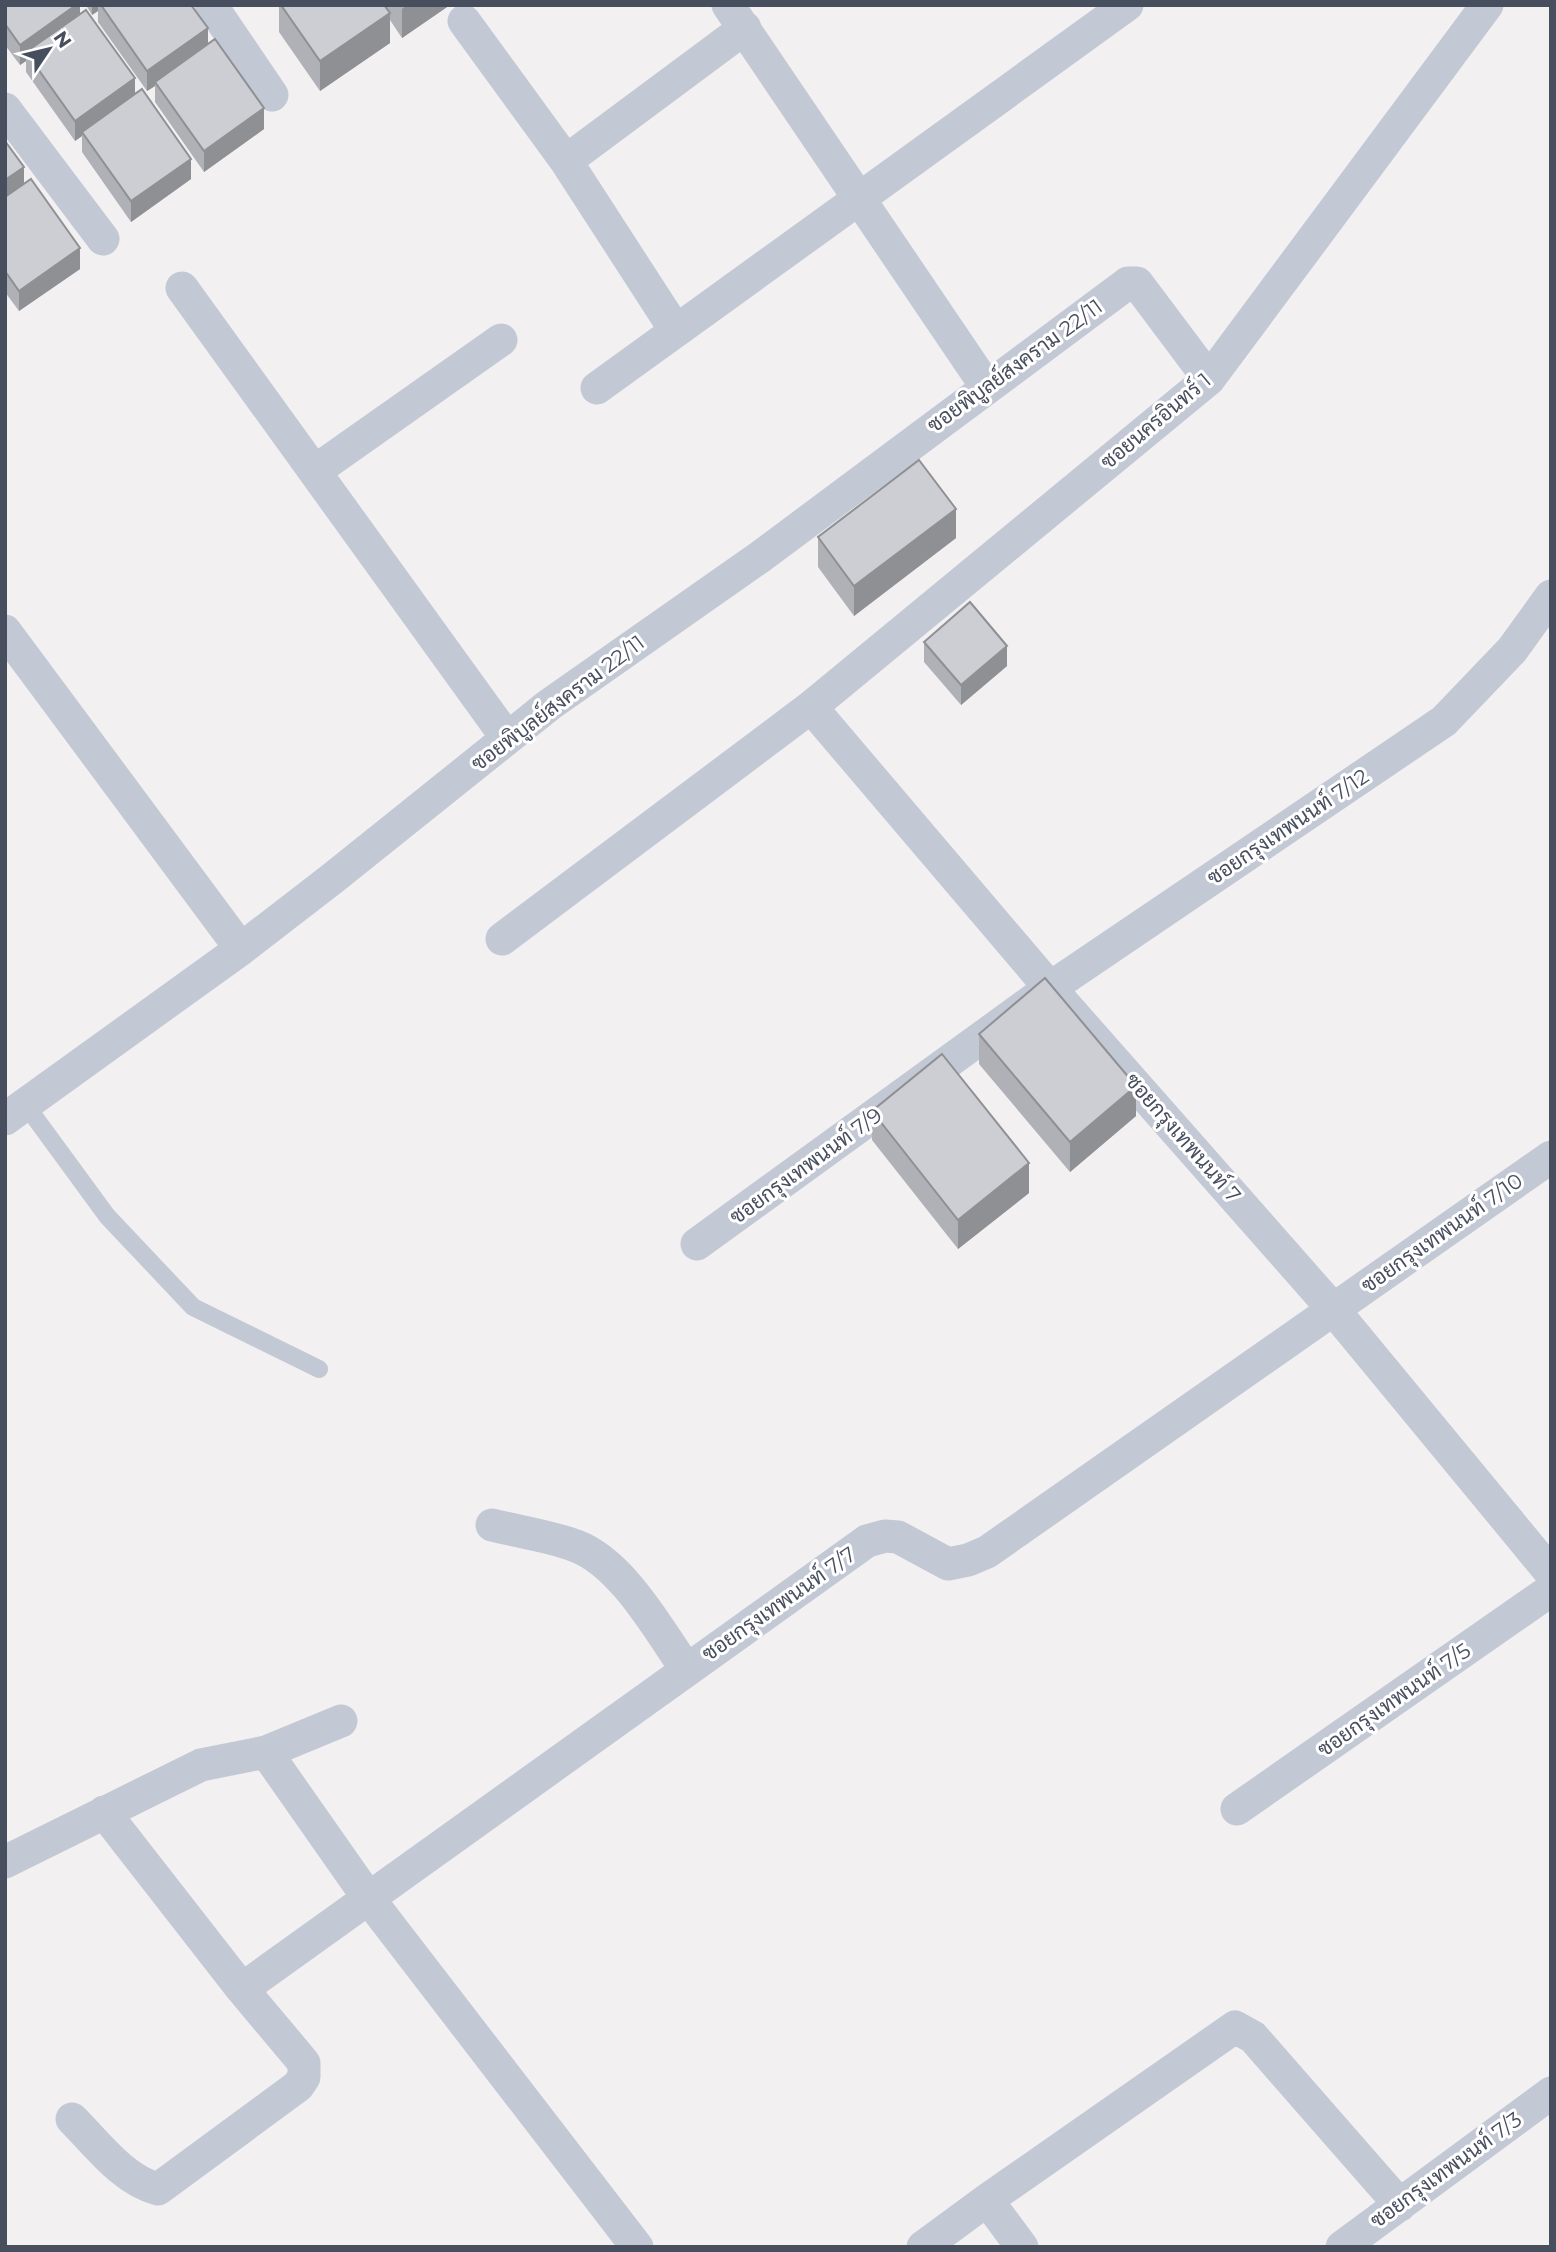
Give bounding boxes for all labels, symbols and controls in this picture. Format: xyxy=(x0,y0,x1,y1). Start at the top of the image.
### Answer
north arrow xyxy=(14,14,84,84)
text: N xyxy=(49,27,76,52)
street label: ซอยพิบูลย์สงคราม 22/11 xyxy=(922,293,1109,440)
street label: ซอยนครอินทร์ 1 xyxy=(1095,366,1216,474)
street label: ซอยพิบูลย์สงคราม 22/11 xyxy=(466,629,651,778)
street label: ซอยกรุงเทพนนท์ 7/12 xyxy=(1202,762,1374,892)
street label: ซอยกรุงเทพนนท์ 7 xyxy=(1119,1067,1247,1209)
street label: ซอยกรุงเทพนนท์ 7/9 xyxy=(724,1101,888,1231)
street label: ซอยกรุงเทพนนท์ 7/10 xyxy=(1356,1167,1528,1299)
street label: ซอยกรุงเทพนนท์ 7/7 xyxy=(697,1540,861,1668)
street label: ซอยกรุงเทพนนท์ 7/5 xyxy=(1312,1637,1476,1763)
street label: ซอยกรุงเทพนนท์ 7/3 xyxy=(1365,2106,1527,2234)

